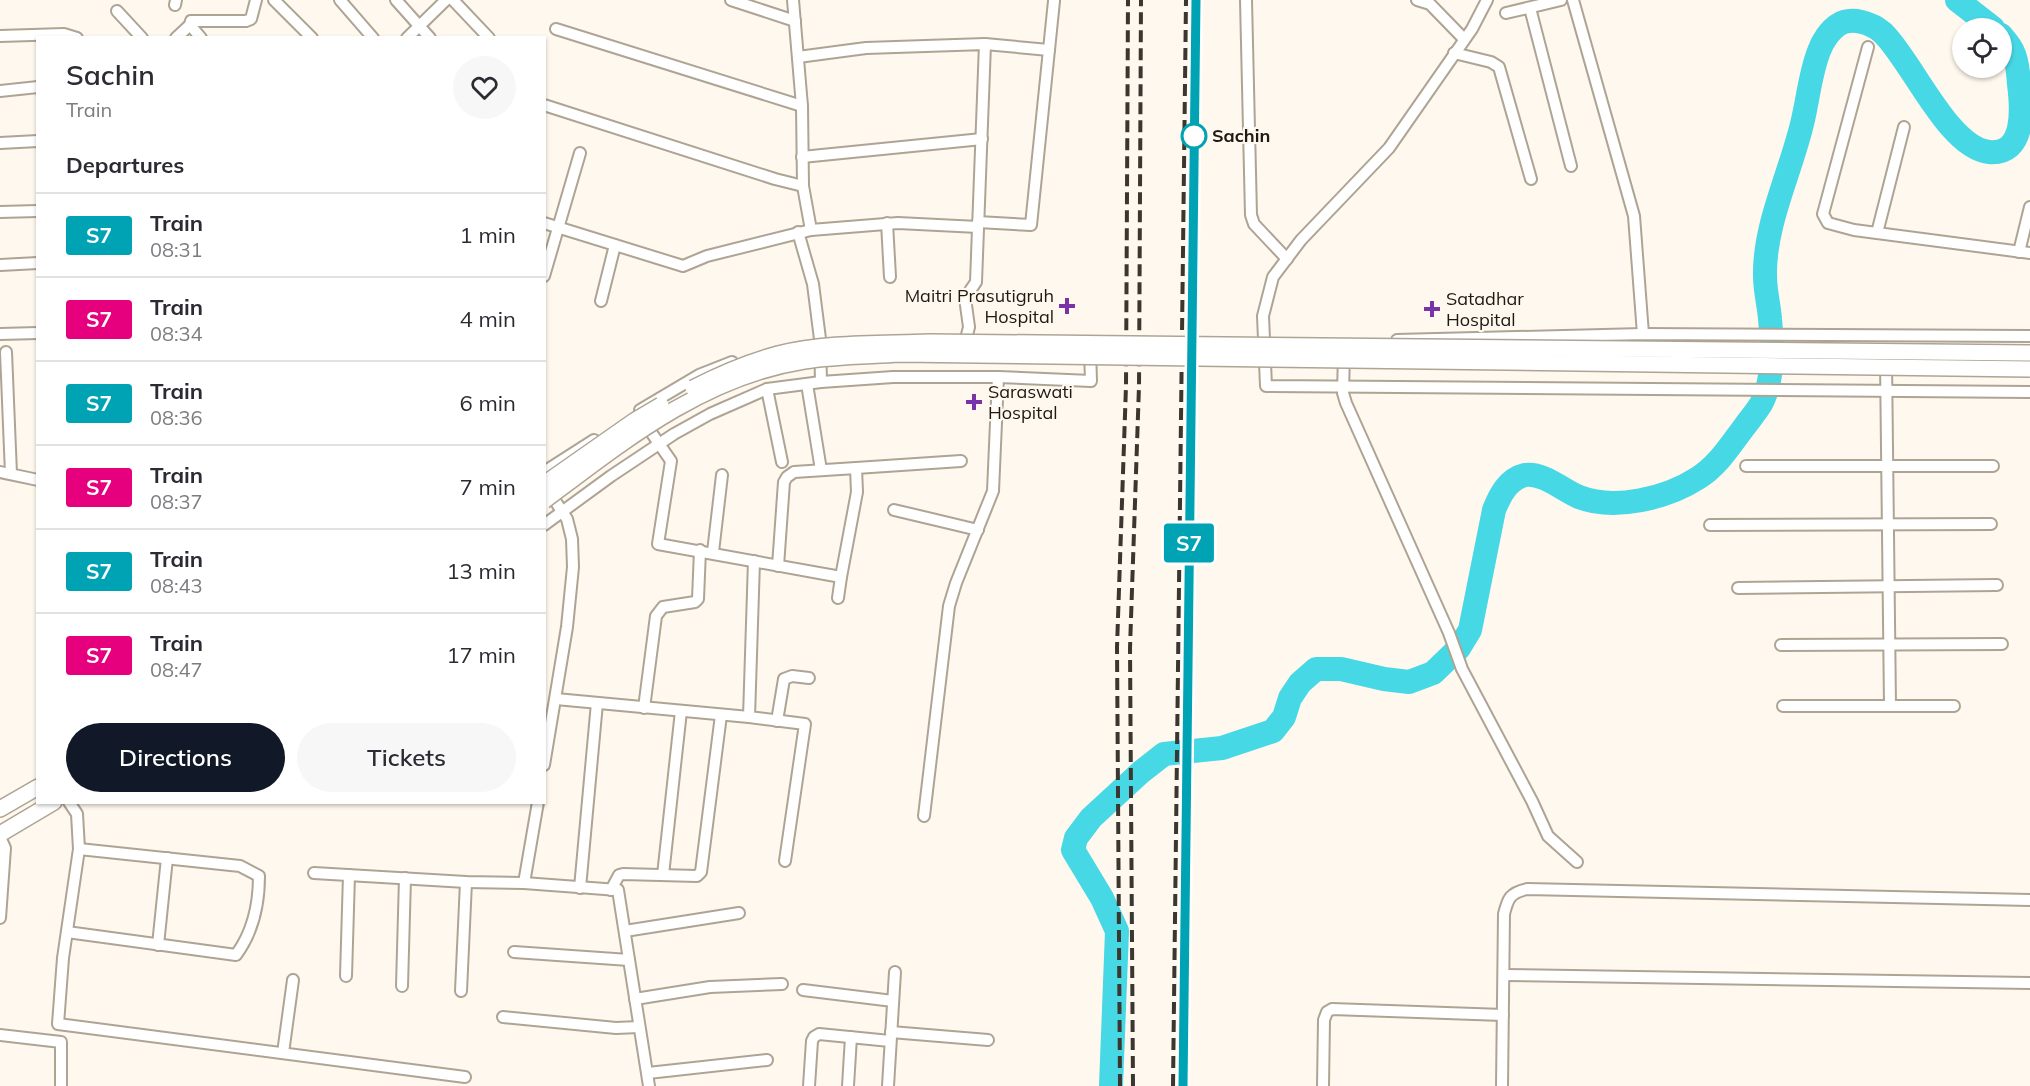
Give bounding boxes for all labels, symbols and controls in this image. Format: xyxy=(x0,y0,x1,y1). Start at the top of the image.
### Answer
map controls xyxy=(1952,18,2012,78)
button: locate xyxy=(1952,18,2012,78)
button: heart xyxy=(453,56,516,119)
text: Sachin xyxy=(66,57,155,92)
text: Train xyxy=(66,97,112,122)
marker: Sachin xyxy=(1181,123,1207,149)
place label: Sachin xyxy=(1212,124,1270,147)
text: Departures xyxy=(66,151,184,179)
text: Train xyxy=(150,209,203,237)
text: 1 min xyxy=(460,221,516,249)
text: S7 xyxy=(86,222,112,248)
text: 08:31 xyxy=(150,237,203,262)
place label: Maitri Prasutigruh Hospital xyxy=(905,284,1054,328)
place label: Satadhar Hospital xyxy=(1446,287,1524,331)
text: Train xyxy=(150,293,203,321)
marker: Maitri Prasutigruh Hospital xyxy=(1058,297,1076,315)
marker: Satadhar Hospital xyxy=(1423,300,1441,318)
text: 4 min xyxy=(460,305,516,333)
text: S7 xyxy=(86,306,112,332)
text: 08:34 xyxy=(150,321,203,346)
text: Train xyxy=(150,377,203,405)
place label: Saraswati Hospital xyxy=(988,380,1073,424)
text: 6 min xyxy=(460,389,516,417)
text: S7 xyxy=(86,390,112,416)
marker: Saraswati Hospital xyxy=(965,393,983,411)
text: 08:36 xyxy=(150,405,203,430)
text: Train xyxy=(150,461,203,489)
text: 7 min xyxy=(460,473,516,501)
text: S7 xyxy=(86,474,112,500)
text: 08:37 xyxy=(150,489,203,514)
line badge: S7 xyxy=(1162,524,1216,562)
text: S7 xyxy=(1176,530,1202,556)
text: Train xyxy=(150,545,203,573)
text: 13 min xyxy=(446,557,516,585)
text: S7 xyxy=(86,558,112,584)
text: 08:43 xyxy=(150,573,203,598)
text: Train xyxy=(150,629,203,657)
text: 17 min xyxy=(446,641,516,669)
text: S7 xyxy=(86,642,112,668)
text: 08:47 xyxy=(150,657,203,682)
button: Directions xyxy=(66,723,285,792)
button: Tickets xyxy=(297,723,516,792)

